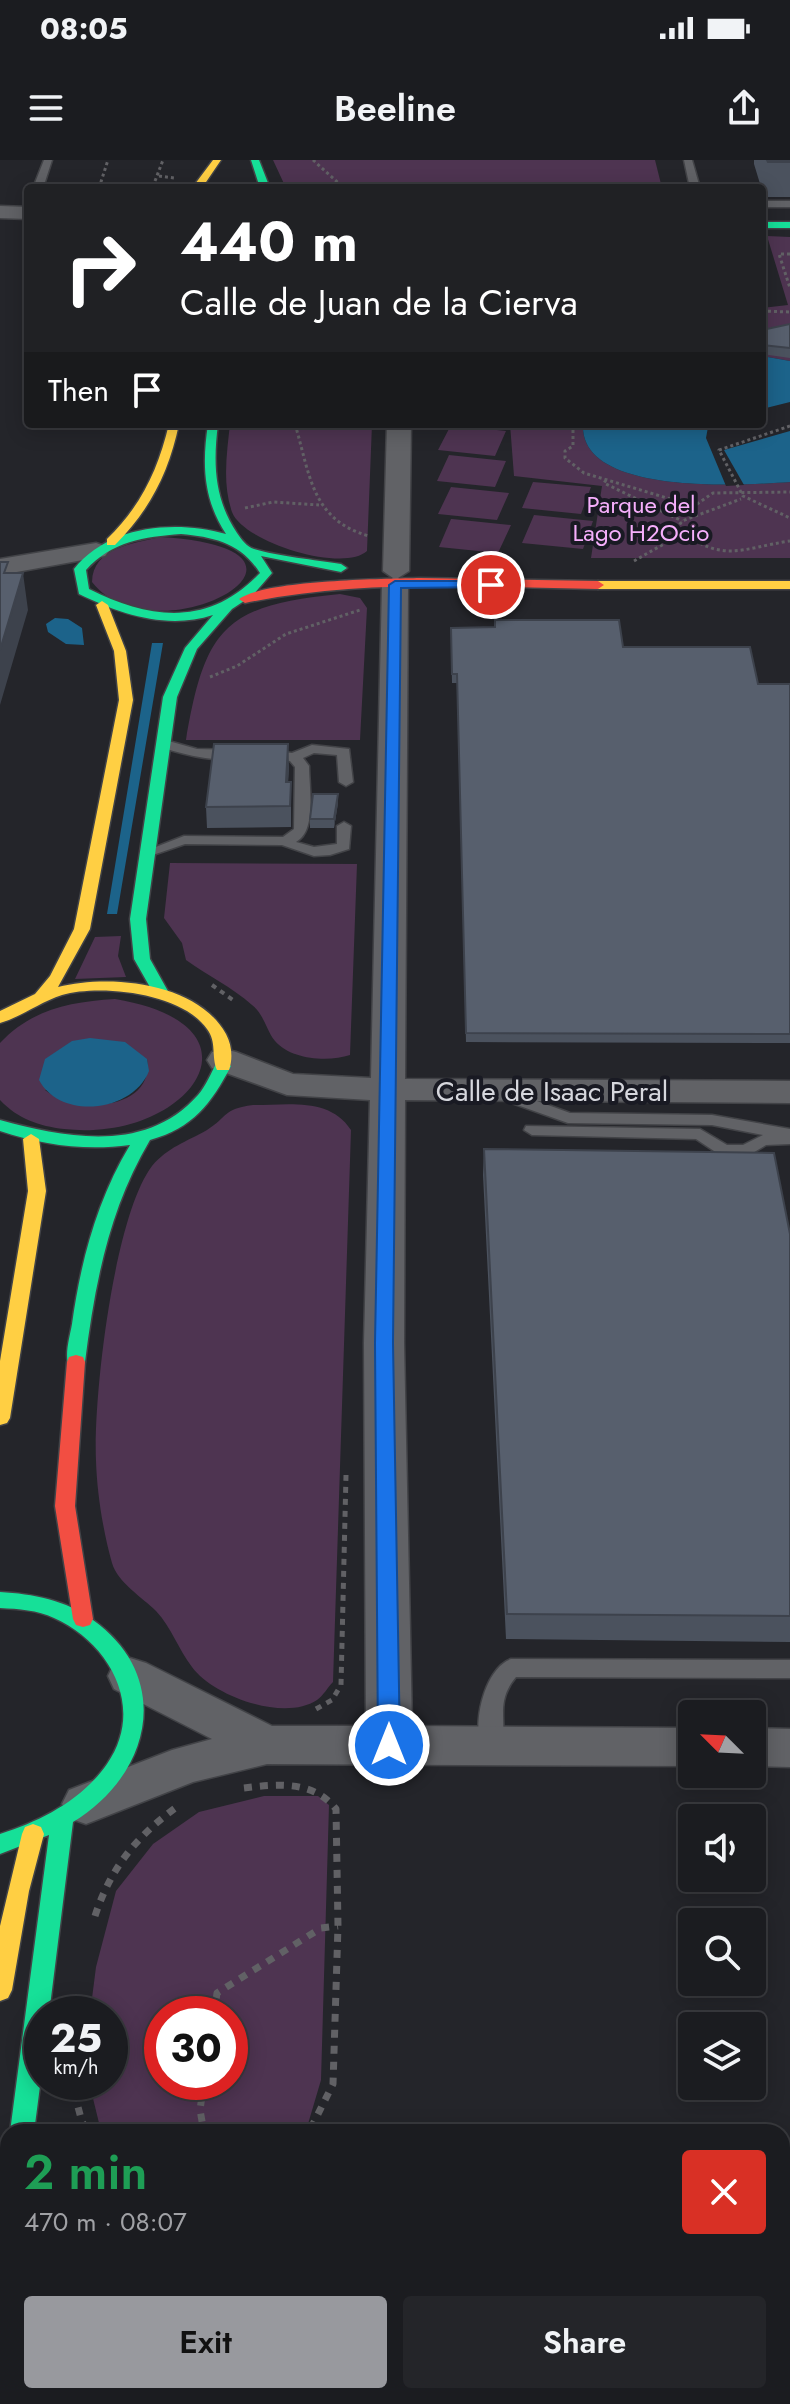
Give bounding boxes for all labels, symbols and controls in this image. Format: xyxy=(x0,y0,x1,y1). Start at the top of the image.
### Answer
text: 08:05 xyxy=(40,7,128,50)
text: Beeline xyxy=(334,82,456,134)
icon: menu xyxy=(24,86,68,130)
icon: share xyxy=(722,86,766,130)
text: 440 m xyxy=(180,201,358,282)
icon: right xyxy=(48,216,152,320)
text: Calle de Juan de la Cierva xyxy=(180,276,578,328)
icon: arrive xyxy=(125,368,169,412)
text: Then xyxy=(48,369,109,412)
park label: Parque del Lago H2Ocio xyxy=(573,487,709,550)
pin xyxy=(457,551,525,619)
icon: arrive xyxy=(469,563,513,607)
street label: Calle de Isaac Peral xyxy=(436,1071,668,1112)
north arrow xyxy=(678,1700,766,1788)
map controls xyxy=(678,1700,766,2100)
position arrow xyxy=(347,1703,431,1787)
button: sound xyxy=(678,1804,766,1892)
button: search xyxy=(678,1908,766,1996)
speed limit sign: 30 xyxy=(144,1996,248,2100)
text: 25 xyxy=(50,2009,102,2067)
button: layers xyxy=(678,2012,766,2100)
text: km/h xyxy=(53,2053,99,2082)
text: 2 min xyxy=(24,2138,147,2207)
button: close xyxy=(682,2150,766,2234)
text: 470 m · 08:07 xyxy=(24,2203,187,2241)
button: Exit xyxy=(24,2296,387,2388)
button: Share xyxy=(403,2296,766,2388)

